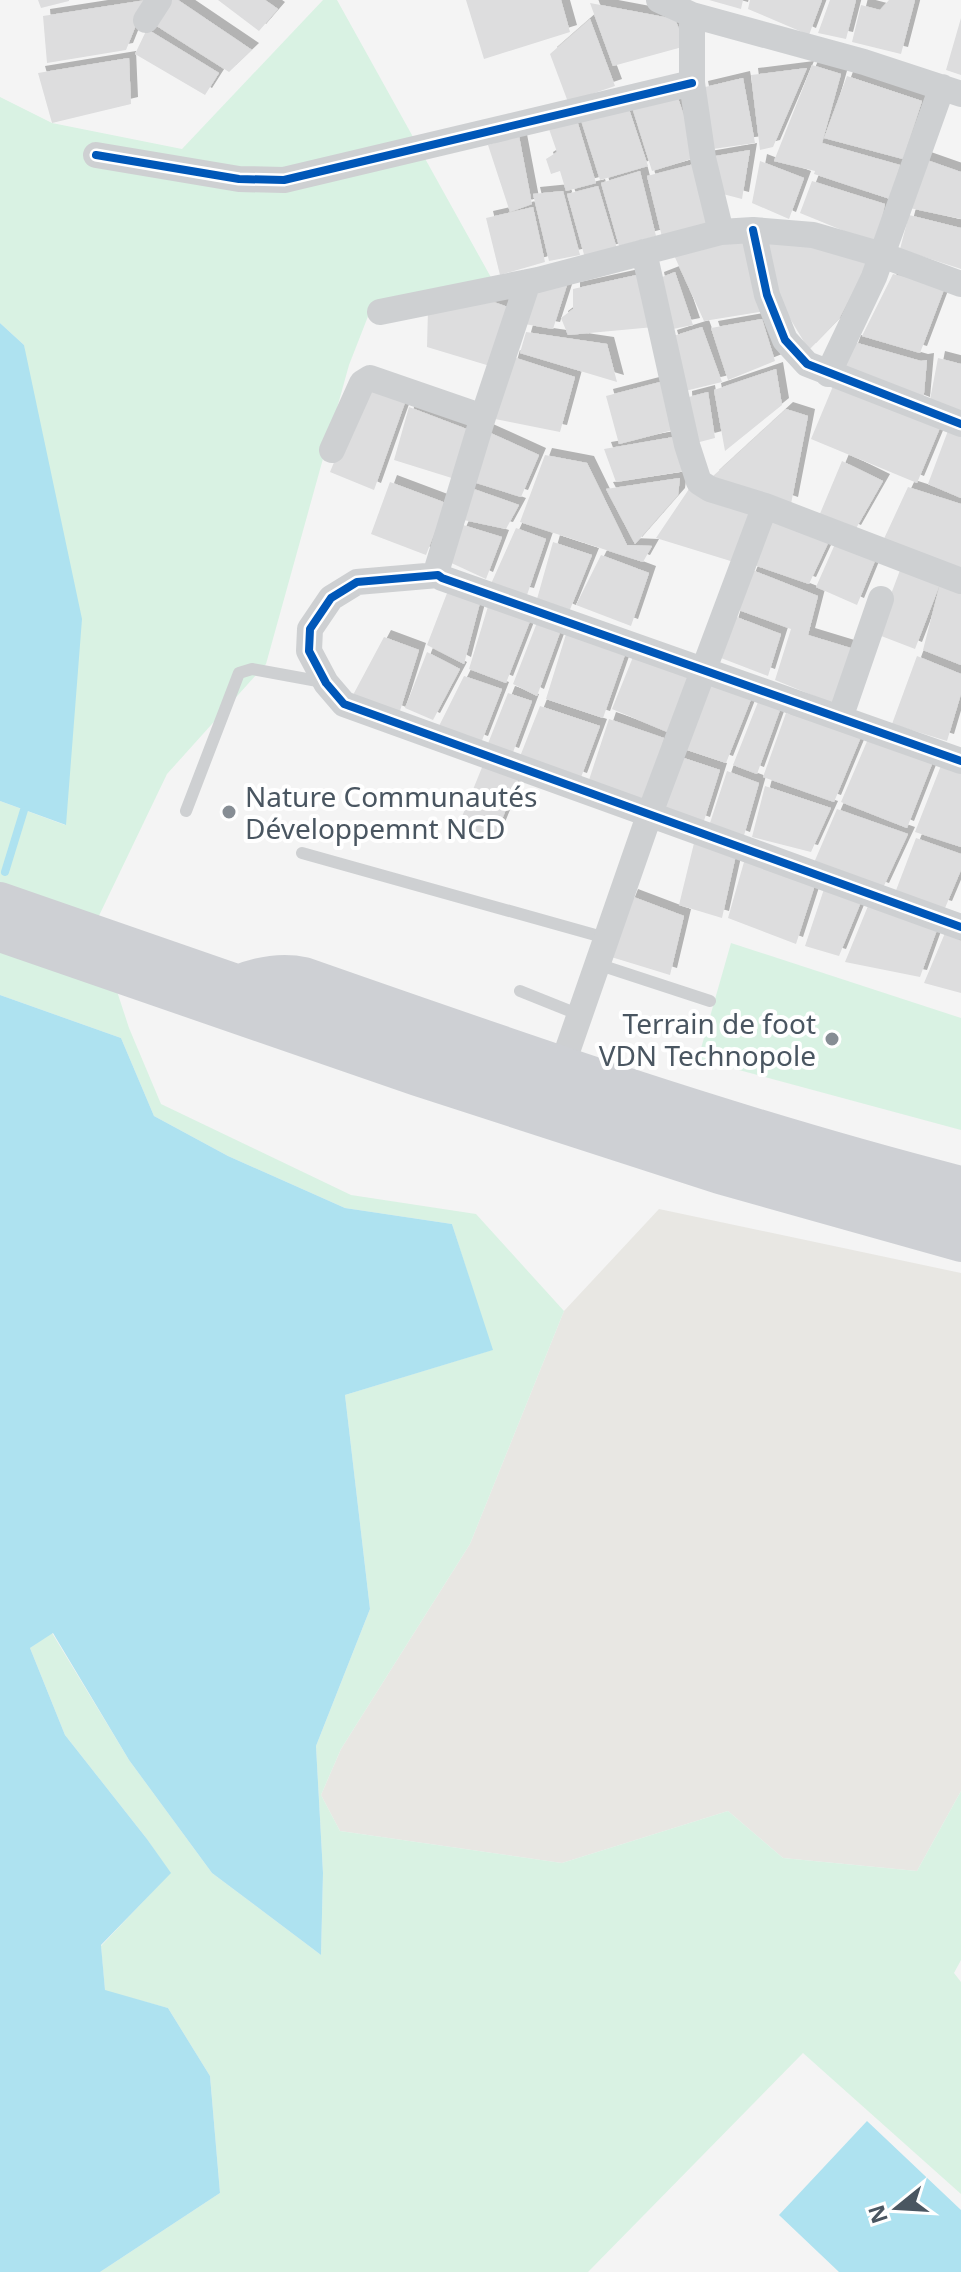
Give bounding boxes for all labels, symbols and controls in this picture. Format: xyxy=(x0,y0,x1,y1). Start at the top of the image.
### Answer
place label: Nature Communautés Développemnt NCD xyxy=(245,777,537,847)
marker: Nature Communautés Développemnt NCD xyxy=(220,803,238,821)
place label: Terrain de foot VDN Technopole xyxy=(599,1004,816,1074)
marker: Terrain de foot VDN Technopole xyxy=(823,1030,841,1048)
north arrow xyxy=(857,2168,937,2248)
text: N xyxy=(860,2201,894,2228)

